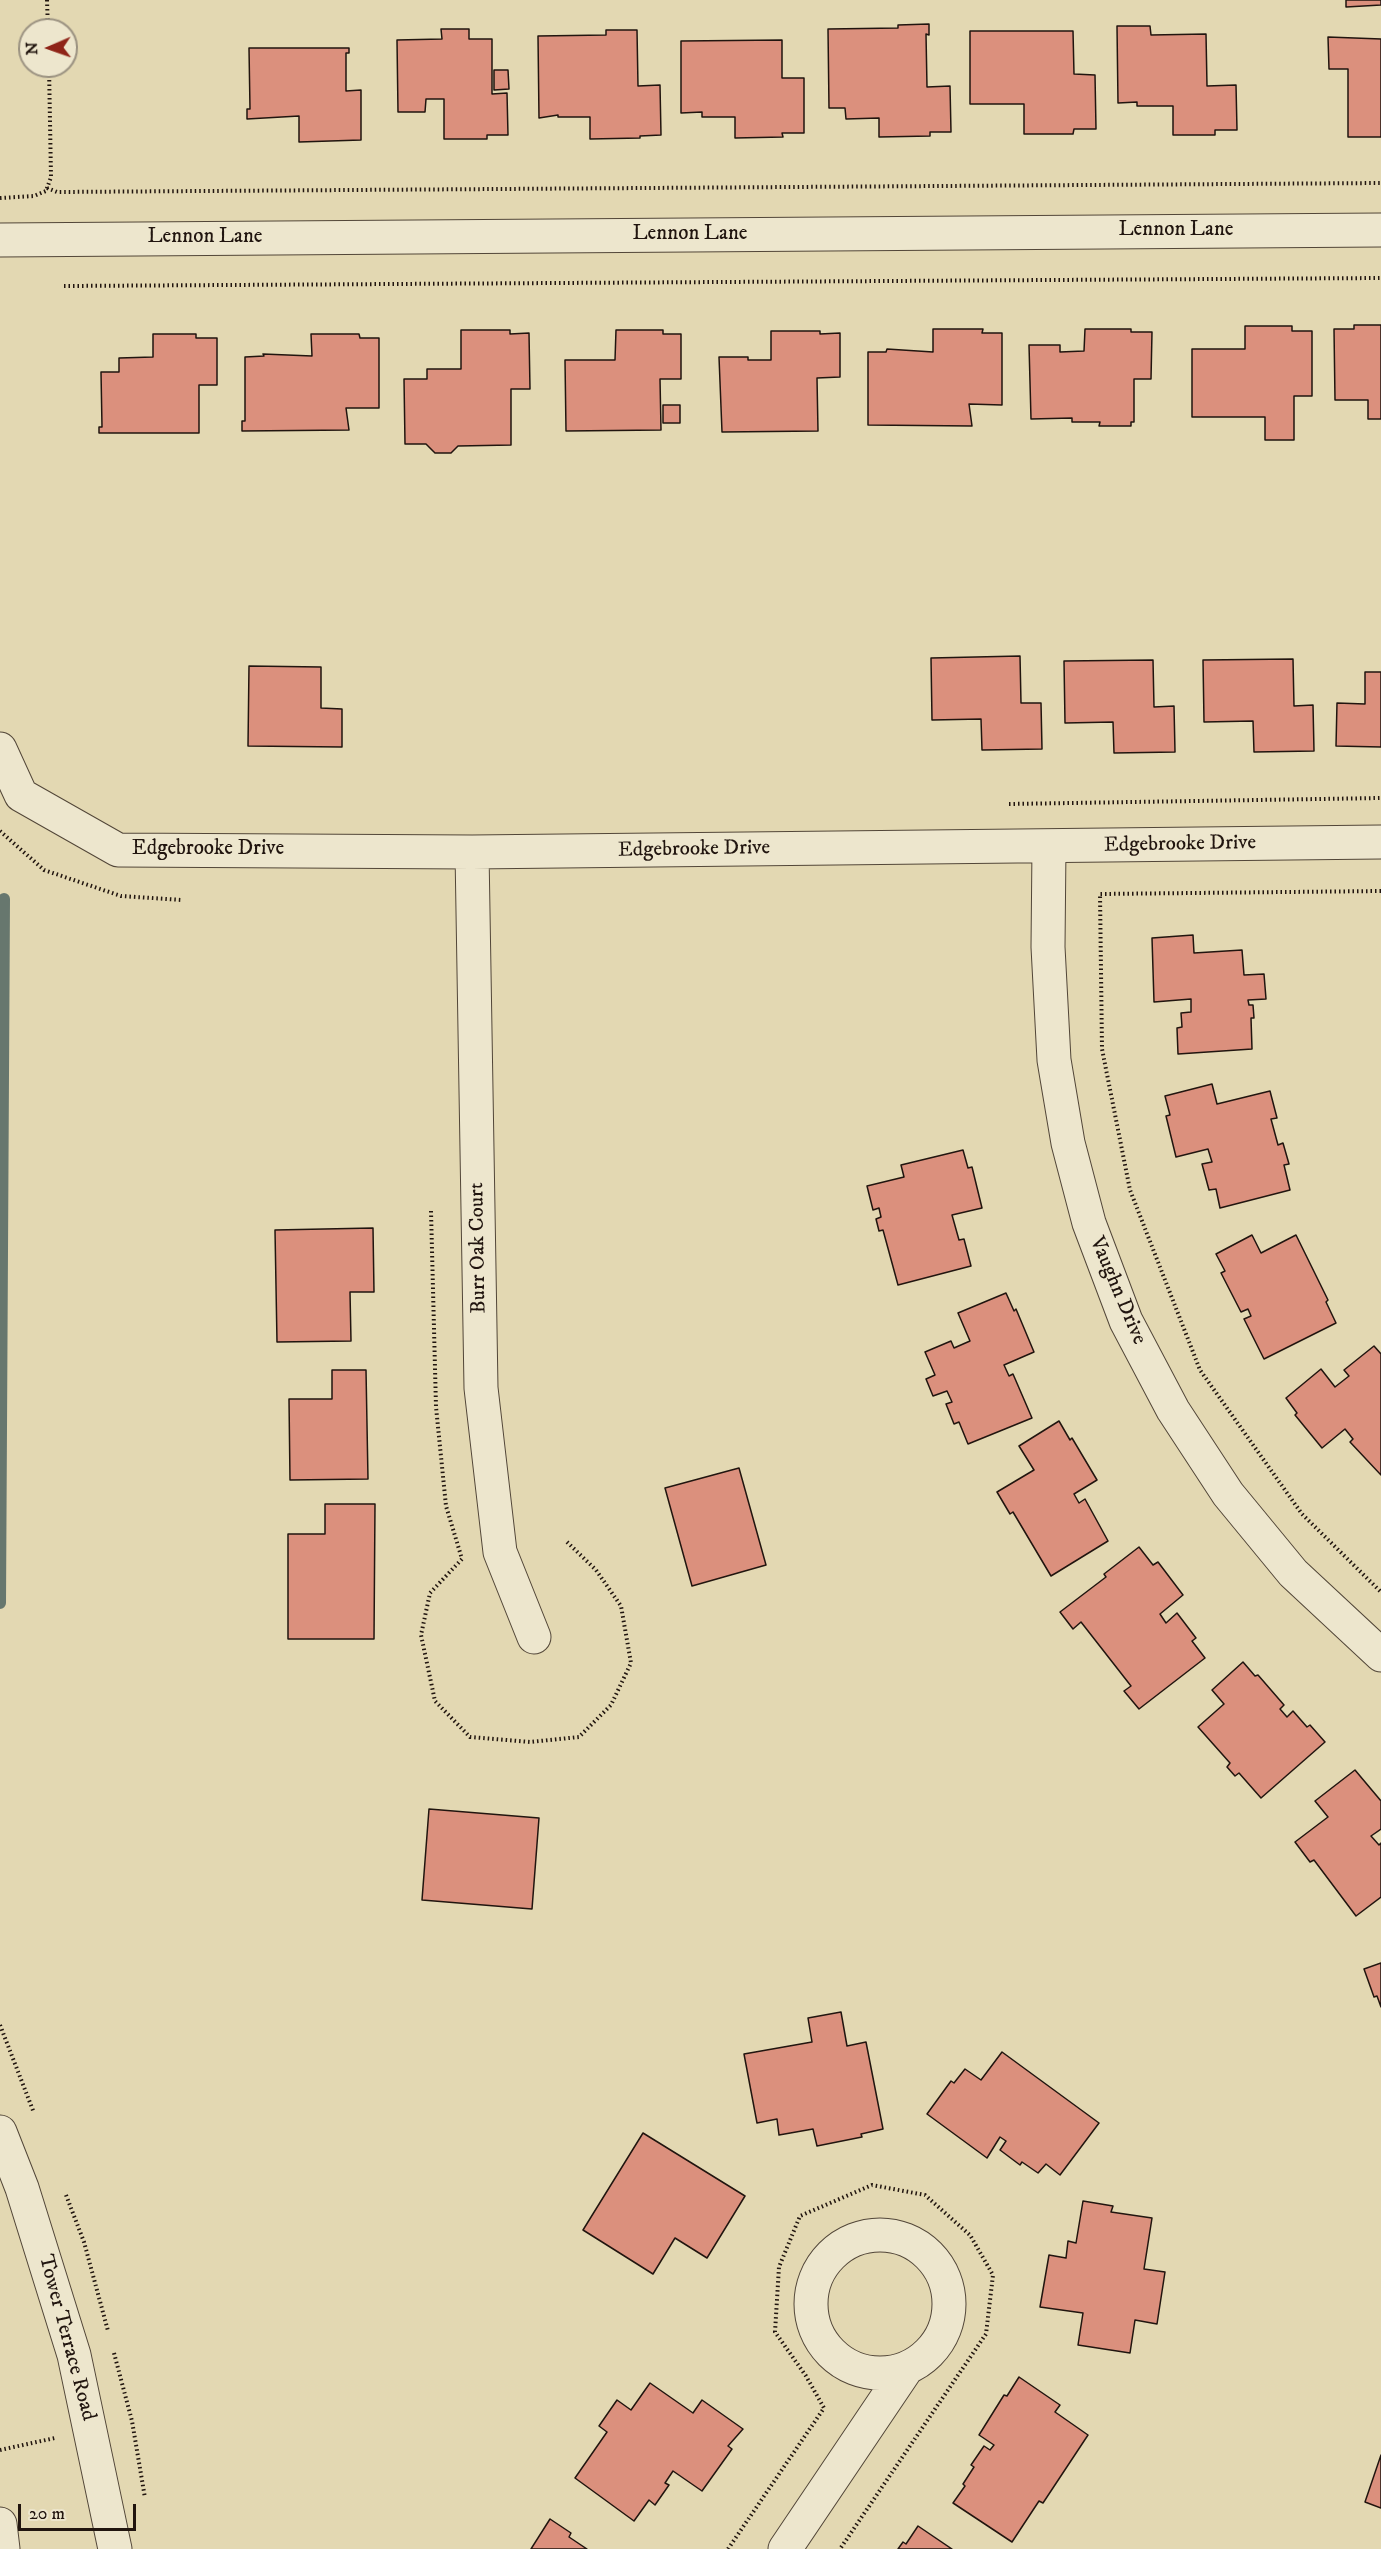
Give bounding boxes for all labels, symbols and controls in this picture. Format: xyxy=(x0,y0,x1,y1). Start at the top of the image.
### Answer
north arrow xyxy=(18,18,78,78)
text: N xyxy=(22,42,42,55)
street label: Lennon Lane xyxy=(1118,218,1234,244)
street label: Lennon Lane xyxy=(632,222,748,248)
street label: Lennon Lane xyxy=(147,225,263,251)
street label: Edgebrooke Drive xyxy=(1104,831,1256,859)
street label: Edgebrooke Drive xyxy=(618,836,770,864)
street label: Edgebrooke Drive xyxy=(132,837,284,863)
street label: Burr Oak Court xyxy=(465,1182,493,1314)
street label: Vaughn Drive xyxy=(1083,1233,1151,1349)
street label: Tower Terrace Road xyxy=(32,2252,100,2424)
scale bar xyxy=(21,2492,140,2530)
text: 20 m xyxy=(29,2503,65,2525)

